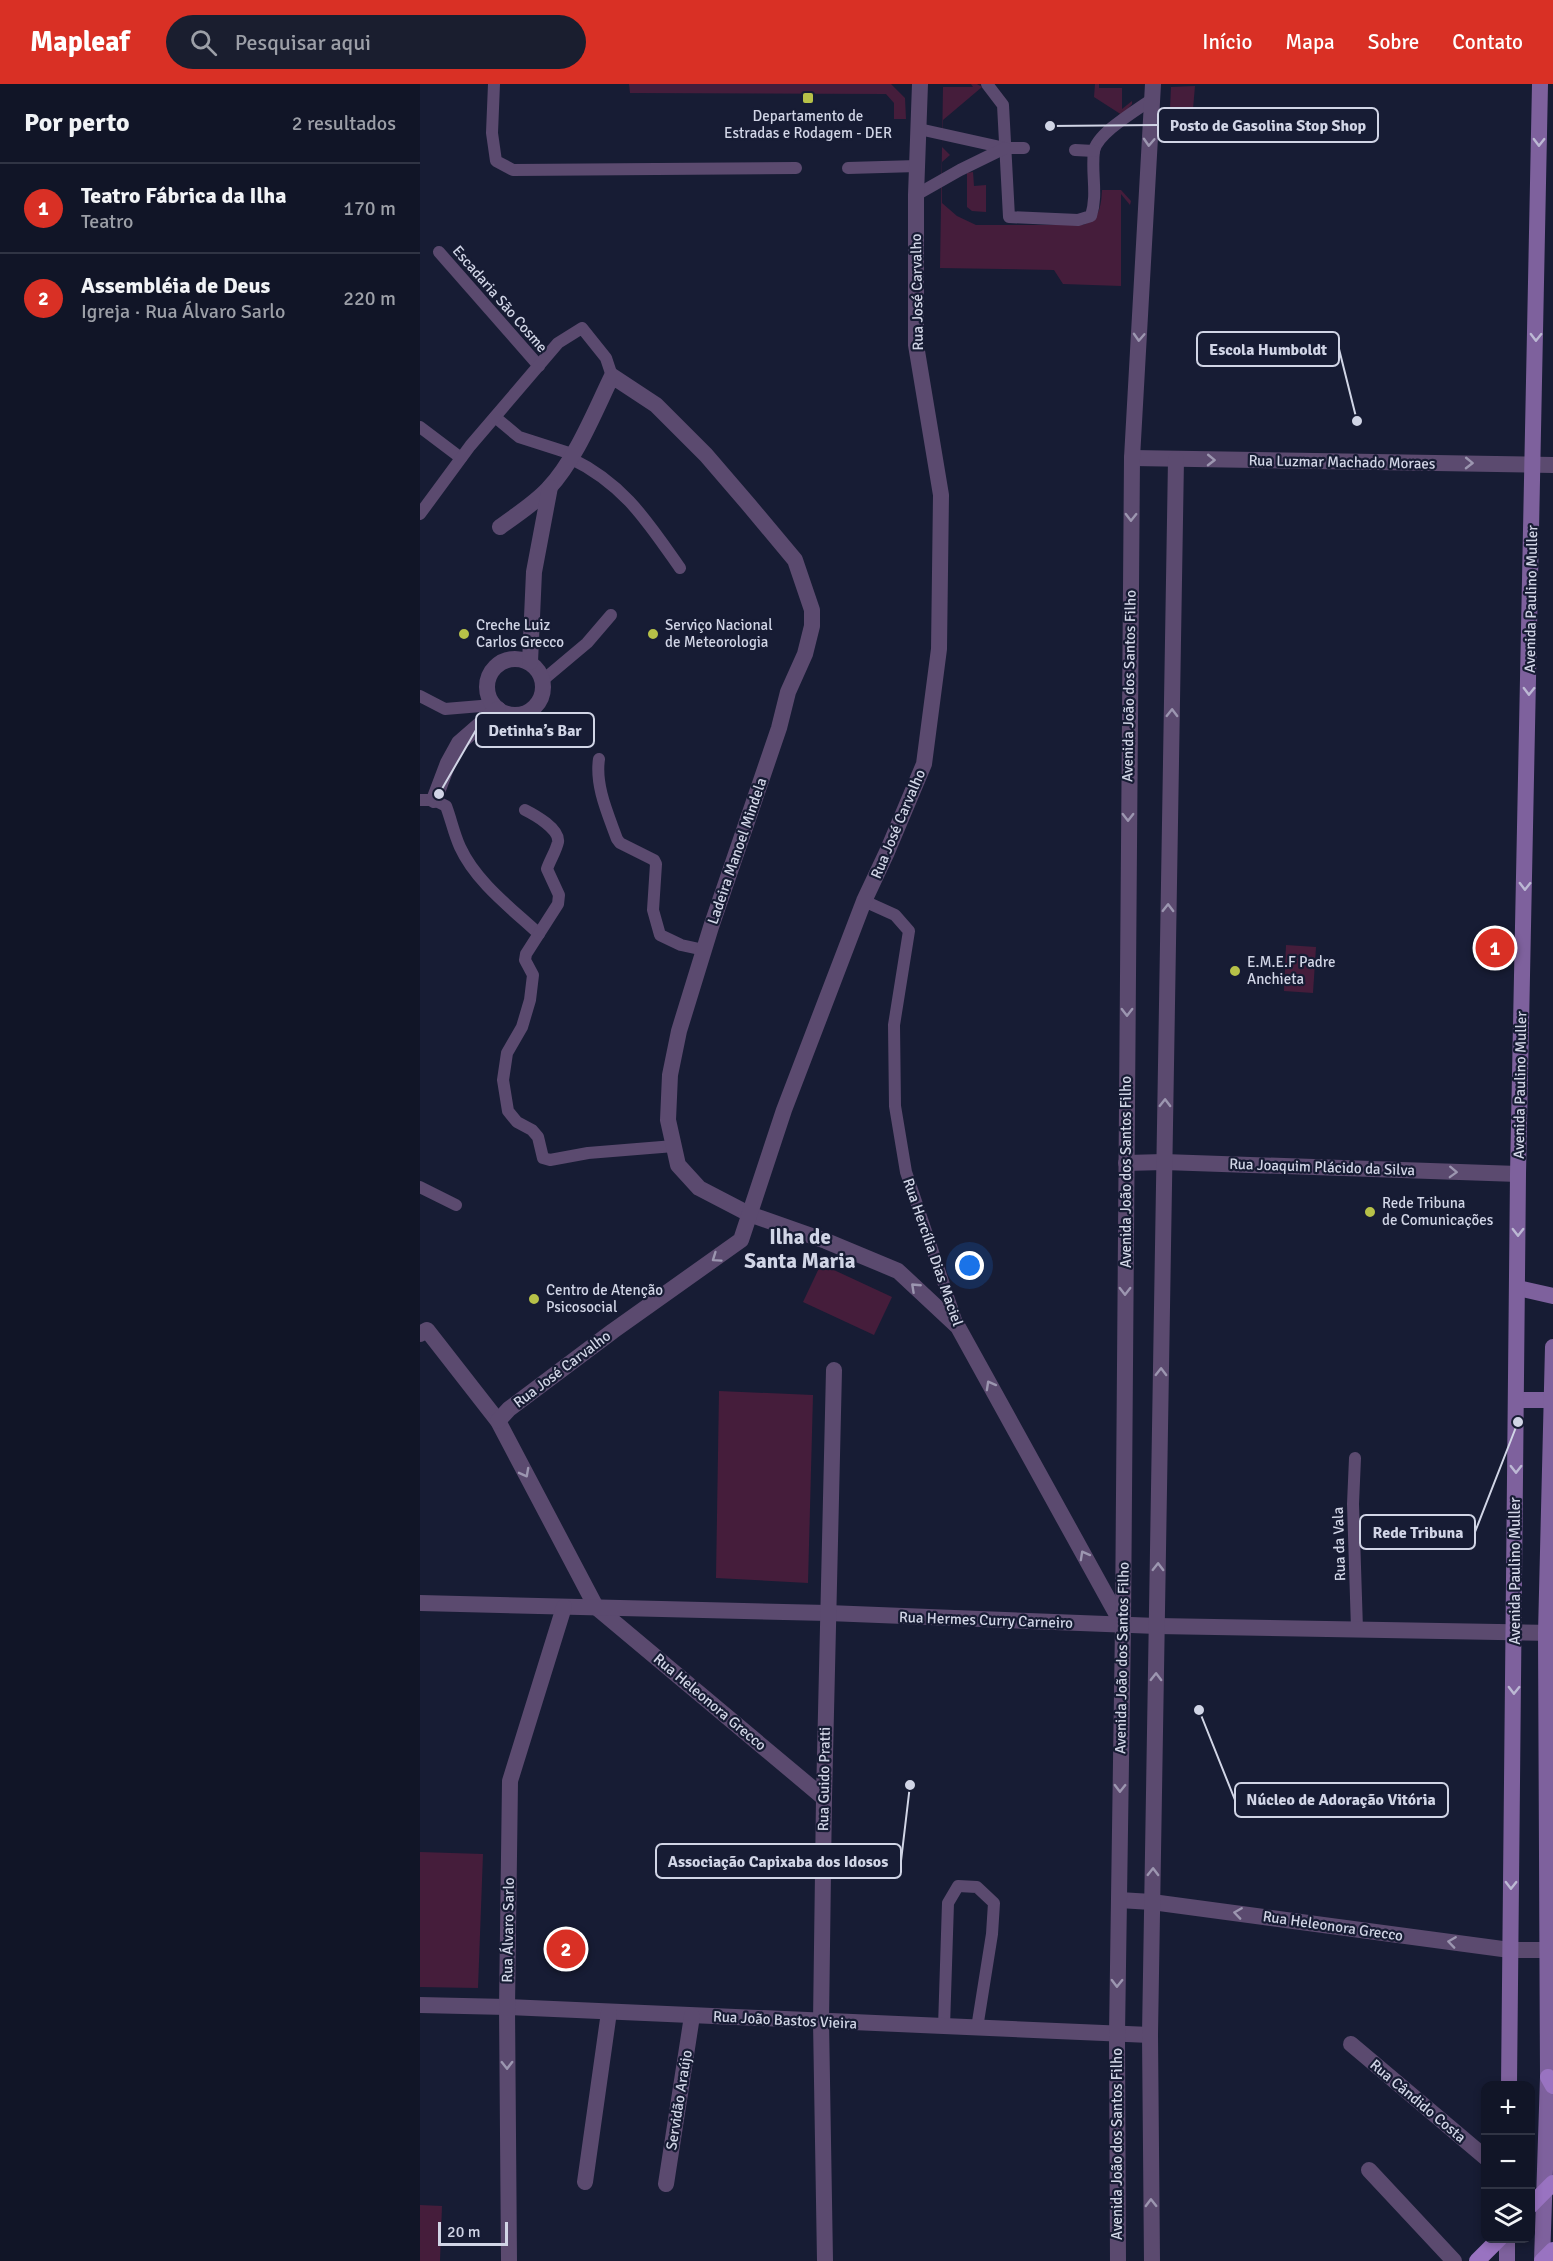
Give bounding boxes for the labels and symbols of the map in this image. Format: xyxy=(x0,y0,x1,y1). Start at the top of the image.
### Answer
marker: Departamento de Estradas e Rodagem - DER xyxy=(801,91,815,105)
place label: Departamento de Estradas e Rodagem - DER xyxy=(724,107,892,142)
callout: Posto de Gasolina Stop Shop xyxy=(1158,108,1378,142)
text: Posto de Gasolina Stop Shop xyxy=(1170,116,1367,136)
one-way arrow xyxy=(1143,138,1156,147)
one-way arrow xyxy=(1533,138,1545,147)
street label: Rua José Carvalho xyxy=(907,233,927,351)
street label: Escadaria São Cosme xyxy=(449,242,551,356)
callout: Escola Humboldt xyxy=(1197,332,1339,366)
one-way arrow xyxy=(1132,333,1145,342)
one-way arrow xyxy=(1530,333,1542,342)
text: Escola Humboldt xyxy=(1209,340,1327,360)
street label: Rua Luzmar Machado Moraes xyxy=(1248,451,1436,473)
one-way arrow xyxy=(1207,453,1216,466)
one-way arrow xyxy=(1465,457,1474,470)
one-way arrow xyxy=(1125,512,1137,521)
street label: Avenida Paulino Muller xyxy=(1521,525,1541,673)
street label: Avenida João dos Santos Filho xyxy=(1118,590,1140,782)
place label: Creche Luiz Carlos Grecco xyxy=(476,616,564,651)
place label: Serviço Nacional de Meteorologia xyxy=(665,616,773,651)
marker: Creche Luiz Carlos Grecco xyxy=(457,627,471,641)
marker: Serviço Nacional de Meteorologia xyxy=(646,627,660,641)
one-way arrow xyxy=(1522,686,1535,695)
one-way arrow xyxy=(1166,709,1178,718)
callout: Detinha’s Bar xyxy=(476,713,594,747)
text: Detinha’s Bar xyxy=(488,721,582,741)
street label: Rua José Carvalho xyxy=(867,766,929,881)
street label: Ladeira Manoel Mindela xyxy=(703,775,771,927)
one-way arrow xyxy=(1122,812,1134,821)
one-way arrow xyxy=(1518,881,1531,890)
one-way arrow xyxy=(1162,904,1174,913)
pin: 1 xyxy=(1476,926,1514,970)
place label: E.M.E.F Padre Anchieta xyxy=(1247,953,1335,988)
marker: E.M.E.F Padre Anchieta xyxy=(1228,964,1242,978)
one-way arrow xyxy=(1121,1007,1133,1016)
street label: Avenida Paulino Muller xyxy=(1510,1011,1530,1159)
street label: Avenida João dos Santos Filho xyxy=(1117,1076,1135,1268)
one-way arrow xyxy=(1159,1099,1171,1108)
street label: Rua Joaquim Plácido da Silva xyxy=(1229,1155,1415,1179)
one-way arrow xyxy=(1449,1165,1458,1178)
street label: Rua Hercília Dias Maciel xyxy=(899,1176,967,1328)
place label: Rede Tribuna de Comunicações xyxy=(1382,1194,1494,1229)
marker: Rede Tribuna de Comunicações xyxy=(1363,1205,1377,1219)
district label: Ilha de Santa Maria xyxy=(744,1224,856,1274)
one-way arrow xyxy=(1512,1228,1524,1237)
one-way arrow xyxy=(711,1251,722,1262)
your location xyxy=(955,1251,984,1280)
place label: Centro de Atenção Psicosocial xyxy=(546,1281,663,1316)
one-way arrow xyxy=(912,1284,923,1295)
one-way arrow xyxy=(1119,1286,1131,1295)
marker: Centro de Atenção Psicosocial xyxy=(527,1292,541,1306)
street label: Rua José Carvalho xyxy=(510,1326,614,1411)
one-way arrow xyxy=(1155,1368,1167,1377)
one-way arrow xyxy=(986,1381,997,1391)
one-way arrow xyxy=(1510,1465,1522,1474)
one-way arrow xyxy=(518,1466,529,1477)
street label: Avenida Paulino Muller xyxy=(1506,1497,1524,1645)
street label: Rua da Vala xyxy=(1329,1507,1349,1581)
callout: Rede Tribuna xyxy=(1360,1515,1475,1549)
text: Rede Tribuna xyxy=(1373,1523,1463,1543)
one-way arrow xyxy=(1080,1551,1091,1562)
street label: Avenida João dos Santos Filho xyxy=(1111,1562,1133,1754)
one-way arrow xyxy=(1152,1563,1164,1572)
street label: Rua Hermes Curry Carneiro xyxy=(899,1608,1073,1632)
street label: Rua Heleonora Grecco xyxy=(650,1650,770,1754)
one-way arrow xyxy=(1150,1673,1163,1682)
one-way arrow xyxy=(1508,1685,1520,1694)
street label: Rua Guido Pratti xyxy=(814,1727,834,1831)
callout: Núcleo de Adoração Vitória xyxy=(1235,1783,1448,1817)
one-way arrow xyxy=(1114,1784,1126,1793)
text: Núcleo de Adoração Vitória xyxy=(1246,1790,1436,1810)
callout: Associação Capixaba dos Idosos xyxy=(656,1844,901,1878)
text: Associação Capixaba dos Idosos xyxy=(668,1852,888,1872)
one-way arrow xyxy=(1146,1867,1159,1876)
street label: Rua Álvaro Sarlo xyxy=(497,1877,518,1983)
one-way arrow xyxy=(1505,1880,1517,1889)
street label: Rua Heleonora Grecco xyxy=(1262,1907,1404,1945)
one-way arrow xyxy=(1233,1908,1242,1920)
pin: 2 xyxy=(546,1926,586,1972)
one-way arrow xyxy=(1447,1937,1456,1949)
one-way arrow xyxy=(1111,1979,1124,1988)
street label: Rua João Bastos Vieira xyxy=(712,2007,858,2033)
street label: Servidão Araújo xyxy=(662,2048,696,2151)
street label: Avenida João dos Santos Filho xyxy=(1108,2048,1126,2240)
street label: Rua Cândido Costa xyxy=(1366,2056,1470,2146)
one-way arrow xyxy=(501,2061,513,2070)
one-way arrow xyxy=(1145,2198,1157,2207)
scale bar xyxy=(438,2219,508,2246)

